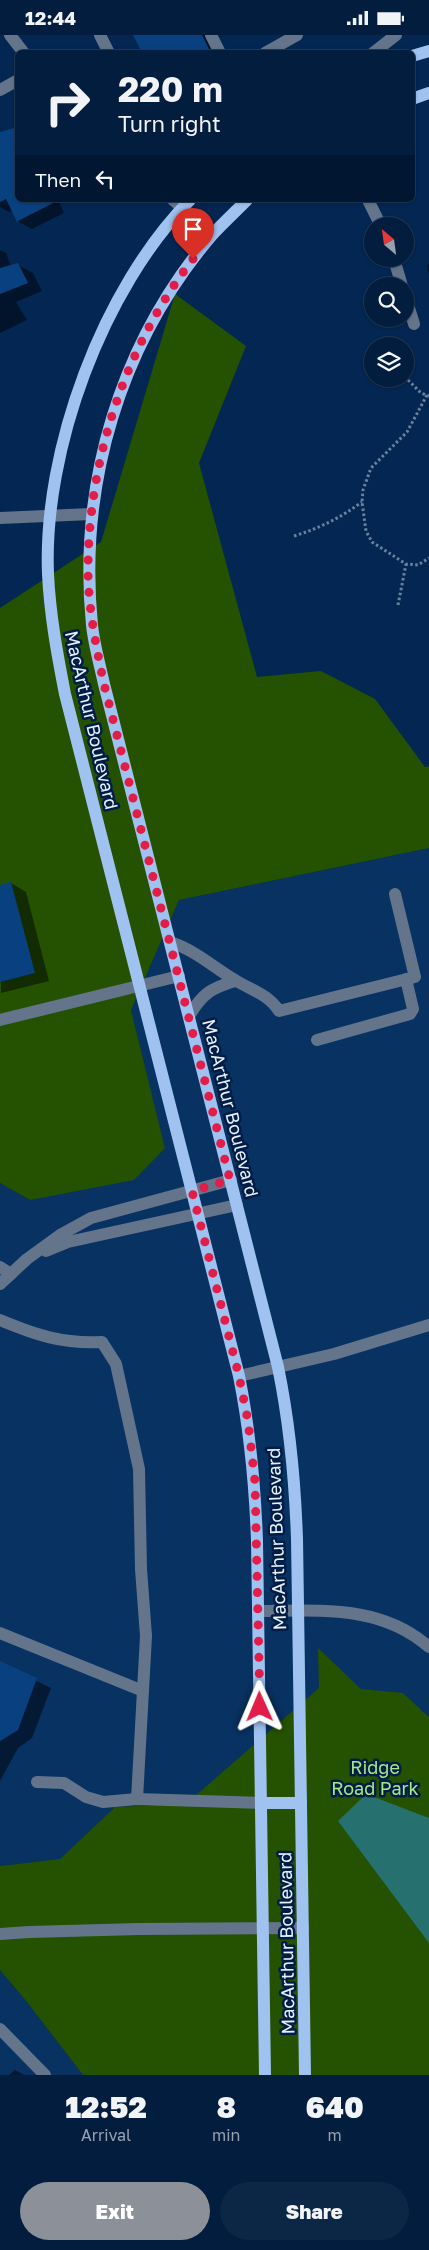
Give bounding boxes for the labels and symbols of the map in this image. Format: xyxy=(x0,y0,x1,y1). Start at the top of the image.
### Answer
pin xyxy=(172,208,214,259)
north arrow xyxy=(364,217,414,267)
street label: MacArthur Boulevard xyxy=(61,629,123,811)
street label: MacArthur Boulevard xyxy=(198,1017,264,1199)
street label: MacArthur Boulevard xyxy=(262,1447,290,1631)
position arrow xyxy=(233,1680,285,1732)
park label: Ridge Road Park xyxy=(331,1756,419,1799)
street label: MacArthur Boulevard xyxy=(273,1852,299,2034)

